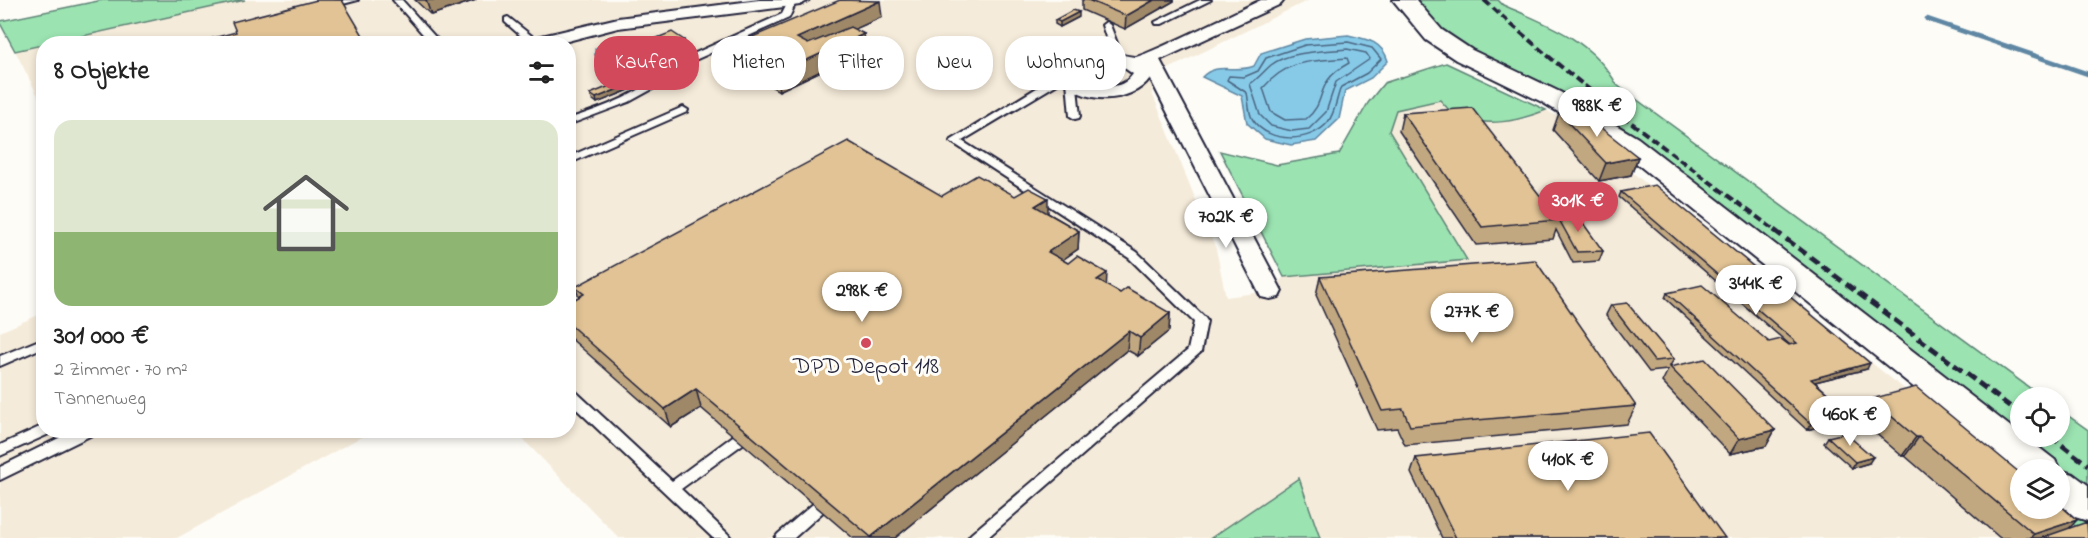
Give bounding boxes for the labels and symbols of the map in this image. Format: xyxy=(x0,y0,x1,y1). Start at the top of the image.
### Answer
pin: 988K € xyxy=(1548,87,1646,138)
pin: 301K € xyxy=(1529,182,1627,233)
pin: 702K € xyxy=(1177,198,1275,249)
pin: 344K € xyxy=(1707,265,1805,316)
pin: 298K € xyxy=(813,272,911,323)
pin: 277K € xyxy=(1423,293,1521,344)
marker: DPD Depot 118 xyxy=(859,336,873,350)
place label: DPD Depot 118 xyxy=(792,350,939,385)
pin: 460K € xyxy=(1801,396,1899,447)
pin: 410K € xyxy=(1519,441,1617,492)

